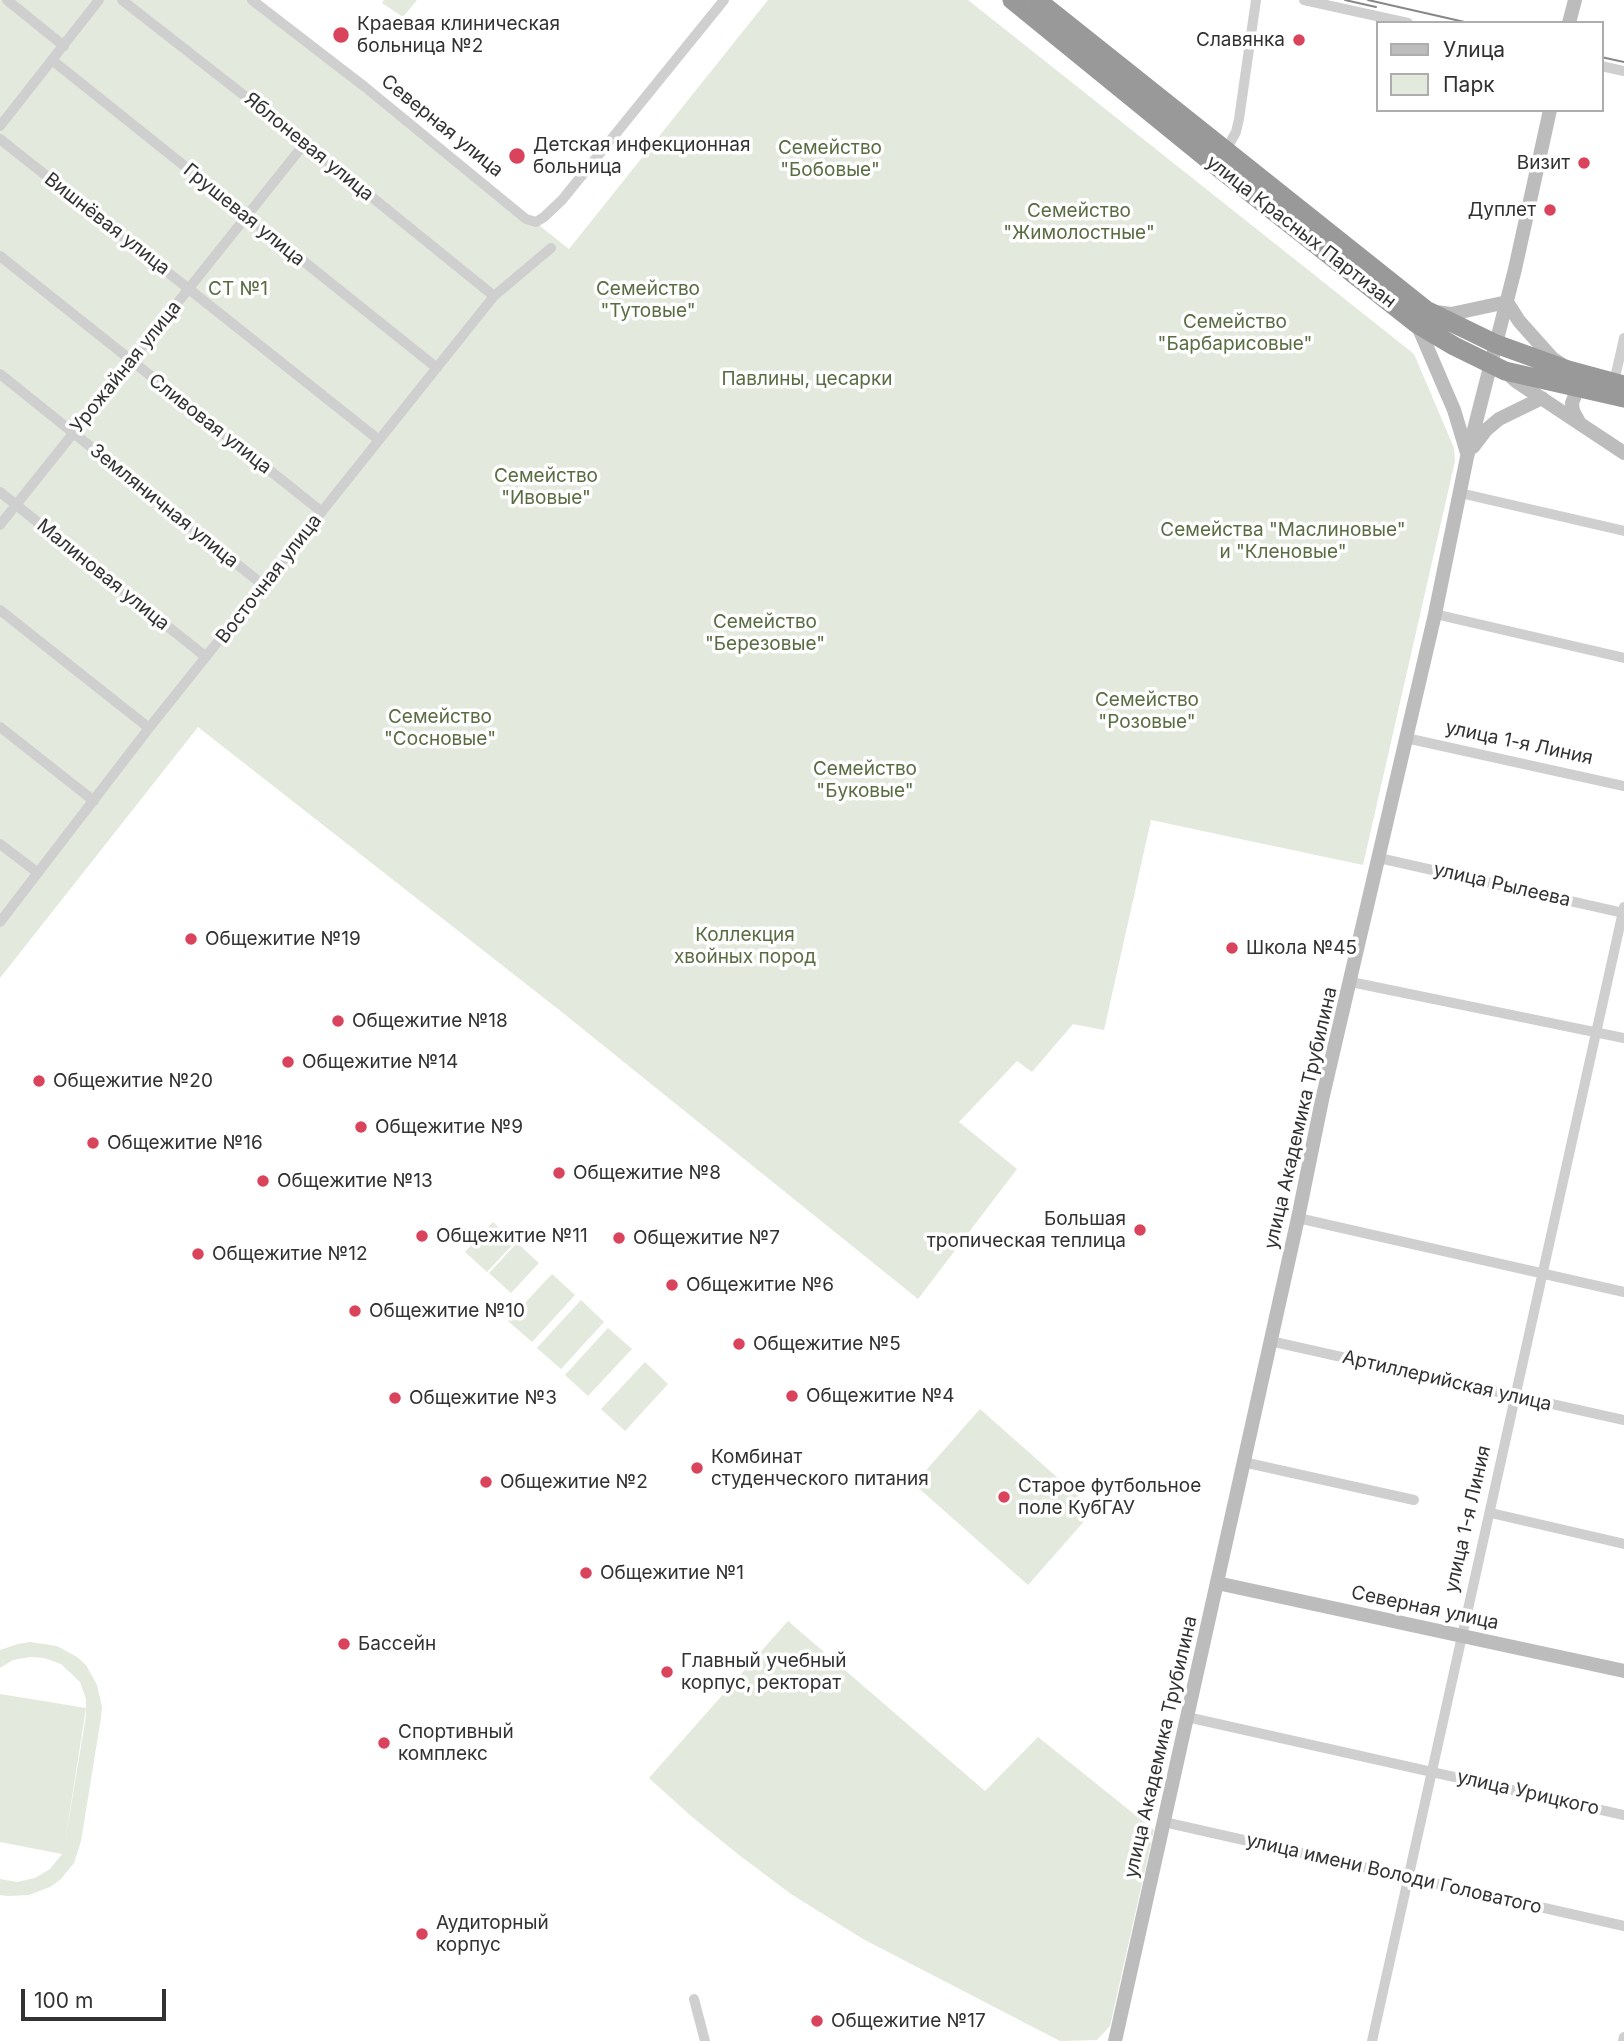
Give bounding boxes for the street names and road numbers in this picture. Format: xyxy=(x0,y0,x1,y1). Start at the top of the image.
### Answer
street label: Северная улица xyxy=(376,70,508,182)
street label: Яблоневая улица xyxy=(240,88,378,206)
street label: улица Красных Партизан xyxy=(1202,151,1400,313)
street label: Грушевая улица xyxy=(179,159,309,271)
street label: Вишнёвая улица xyxy=(40,168,174,280)
street label: Урожайная улица xyxy=(66,297,186,437)
street label: Сливовая улица xyxy=(144,369,276,479)
street label: Земляничная улица xyxy=(85,439,243,573)
street label: Восточная улица xyxy=(212,510,326,648)
street label: Малиновая улица xyxy=(32,515,174,635)
street label: улица 1-я Линия xyxy=(1443,716,1595,770)
street label: улица Рылеева xyxy=(1431,858,1573,912)
street label: улица Академика Трубилина xyxy=(1260,985,1342,1251)
street label: Артиллерийская улица xyxy=(1340,1346,1554,1416)
street label: улица 1-я Линия xyxy=(1440,1443,1496,1595)
street label: Северная улица xyxy=(1349,1581,1501,1635)
street label: улица Академика Трубилина xyxy=(1120,1614,1202,1880)
street label: улица Урицкого xyxy=(1455,1766,1601,1820)
street label: улица имени Володи Головатого xyxy=(1244,1829,1544,1919)

